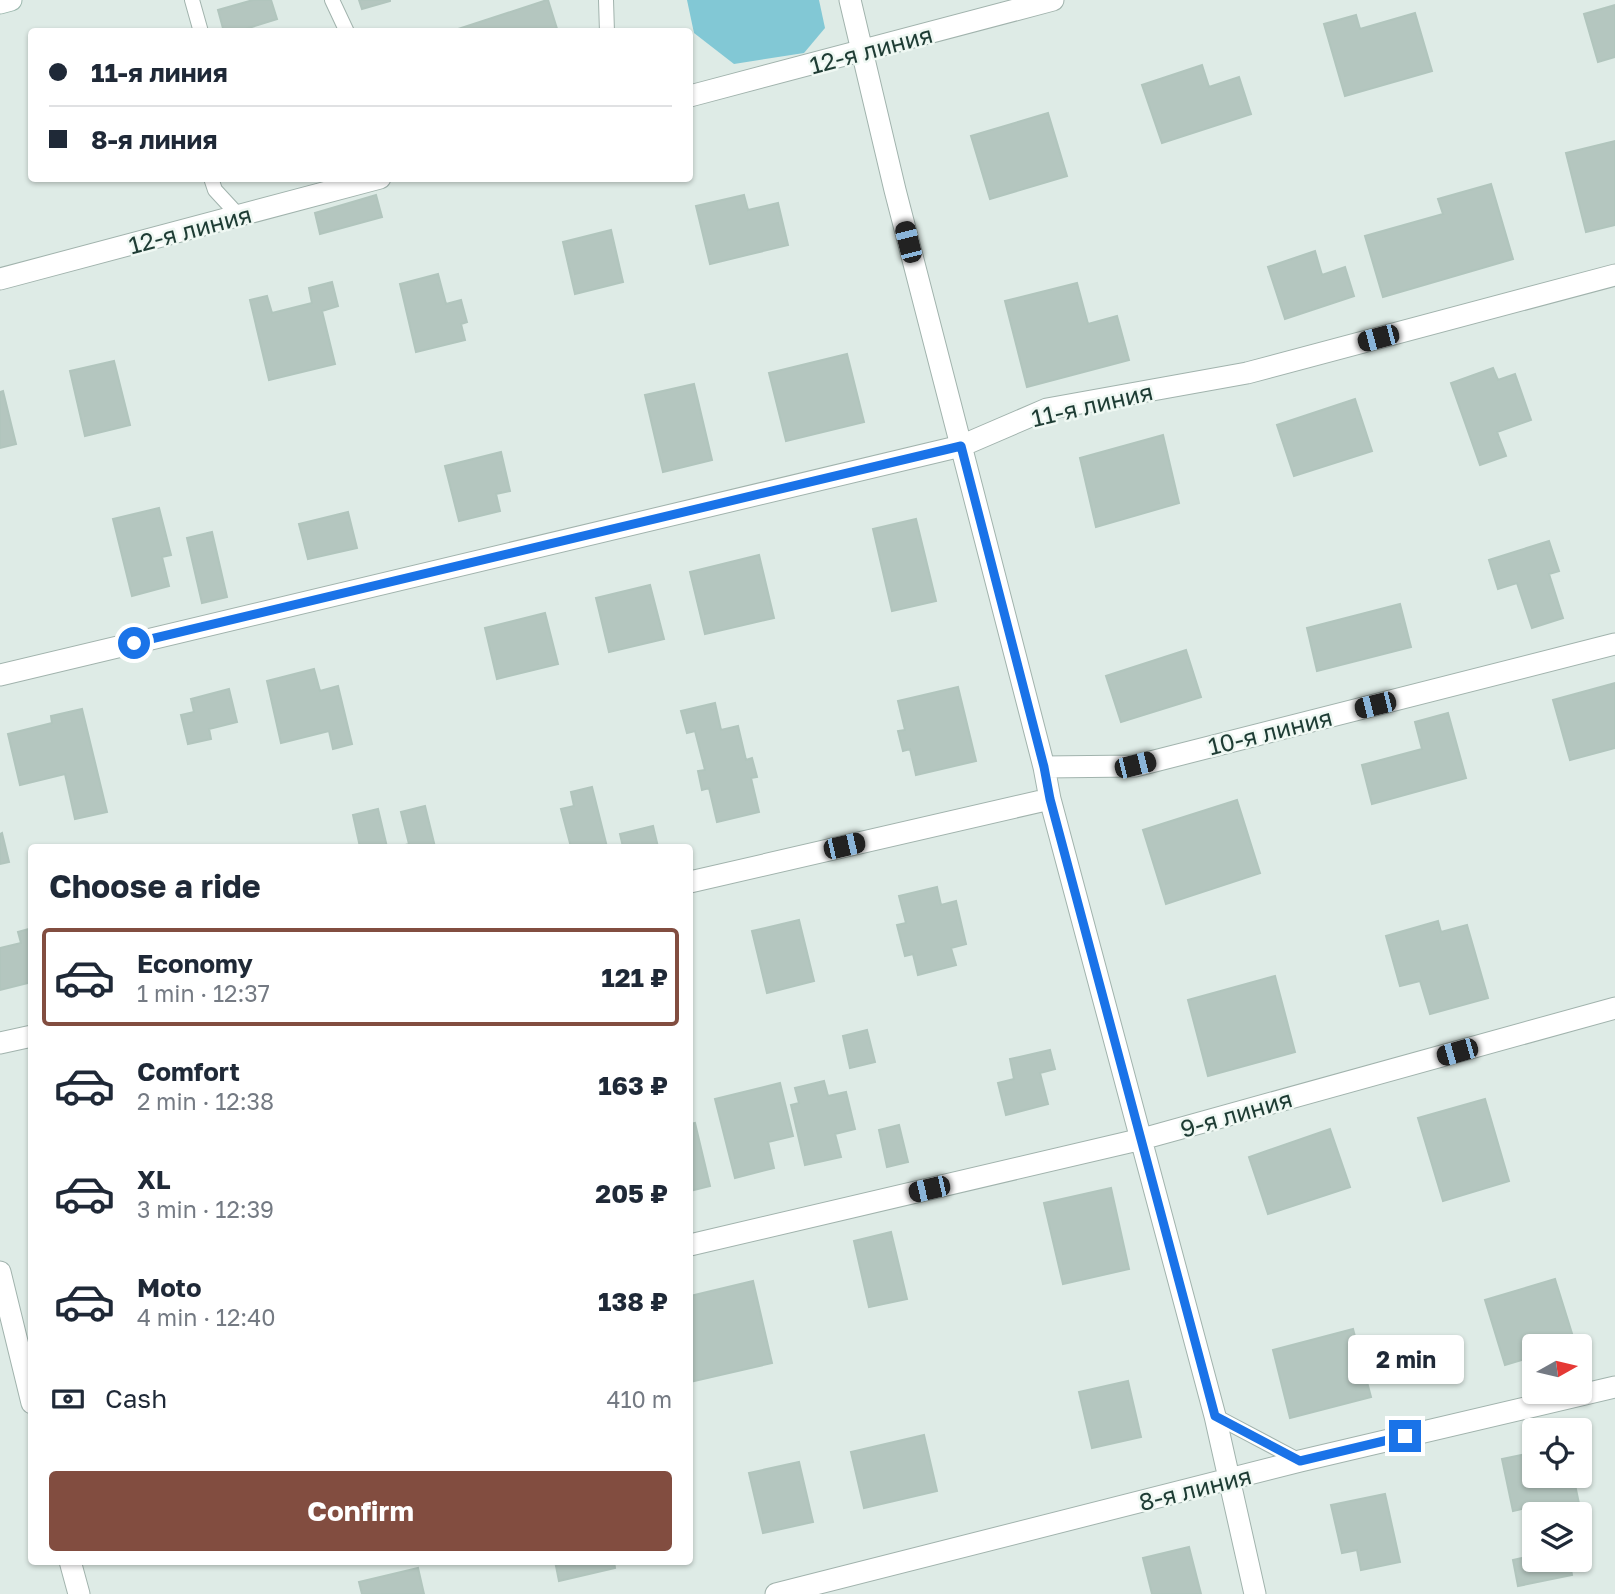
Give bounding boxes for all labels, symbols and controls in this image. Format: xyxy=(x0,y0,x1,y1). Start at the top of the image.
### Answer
street label: 12-я линия xyxy=(806,19,936,79)
text: 11-я линия xyxy=(91,57,228,88)
text: 8-я линия xyxy=(91,124,218,155)
street label: 12-я линия xyxy=(125,199,255,259)
car xyxy=(893,219,924,265)
car xyxy=(1355,322,1402,354)
street label: 11-я линия xyxy=(1028,376,1156,432)
route start xyxy=(118,627,150,659)
car xyxy=(1353,690,1398,720)
street label: 10-я линия xyxy=(1205,702,1335,760)
car xyxy=(1113,750,1158,780)
car xyxy=(822,831,867,861)
text: Choose a ride xyxy=(49,867,261,905)
icon: car xyxy=(53,946,116,1009)
text: Economy xyxy=(137,948,253,979)
text: 121 ₽ xyxy=(601,962,668,993)
text: 1 min · 12:37 xyxy=(137,979,270,1007)
car xyxy=(1434,1036,1481,1068)
icon: car xyxy=(53,1054,116,1117)
text: Comfort xyxy=(137,1056,240,1087)
text: 163 ₽ xyxy=(598,1070,668,1101)
street label: 9-я линия xyxy=(1177,1083,1295,1143)
text: 2 min · 12:38 xyxy=(137,1087,274,1115)
icon: car xyxy=(53,1162,116,1225)
text: XL xyxy=(137,1164,171,1195)
car xyxy=(907,1174,952,1204)
text: 205 ₽ xyxy=(595,1178,668,1209)
text: 3 min · 12:39 xyxy=(137,1195,274,1223)
icon: car xyxy=(53,1270,116,1333)
text: Moto xyxy=(137,1272,202,1303)
text: 138 ₽ xyxy=(598,1286,668,1317)
text: 4 min · 12:40 xyxy=(137,1303,276,1331)
callout: 2 min xyxy=(1347,1334,1463,1384)
north arrow xyxy=(1522,1334,1592,1404)
map controls xyxy=(1522,1334,1592,1572)
text: 2 min xyxy=(1376,1345,1436,1373)
icon: cash xyxy=(49,1380,87,1418)
text: Cash xyxy=(105,1383,167,1414)
text: 410 m xyxy=(606,1385,672,1413)
button: locate xyxy=(1522,1418,1592,1488)
route end xyxy=(1389,1420,1421,1452)
street label: 8-я линия xyxy=(1136,1460,1254,1516)
button: Confirm xyxy=(49,1471,672,1551)
button: layers xyxy=(1522,1502,1592,1572)

